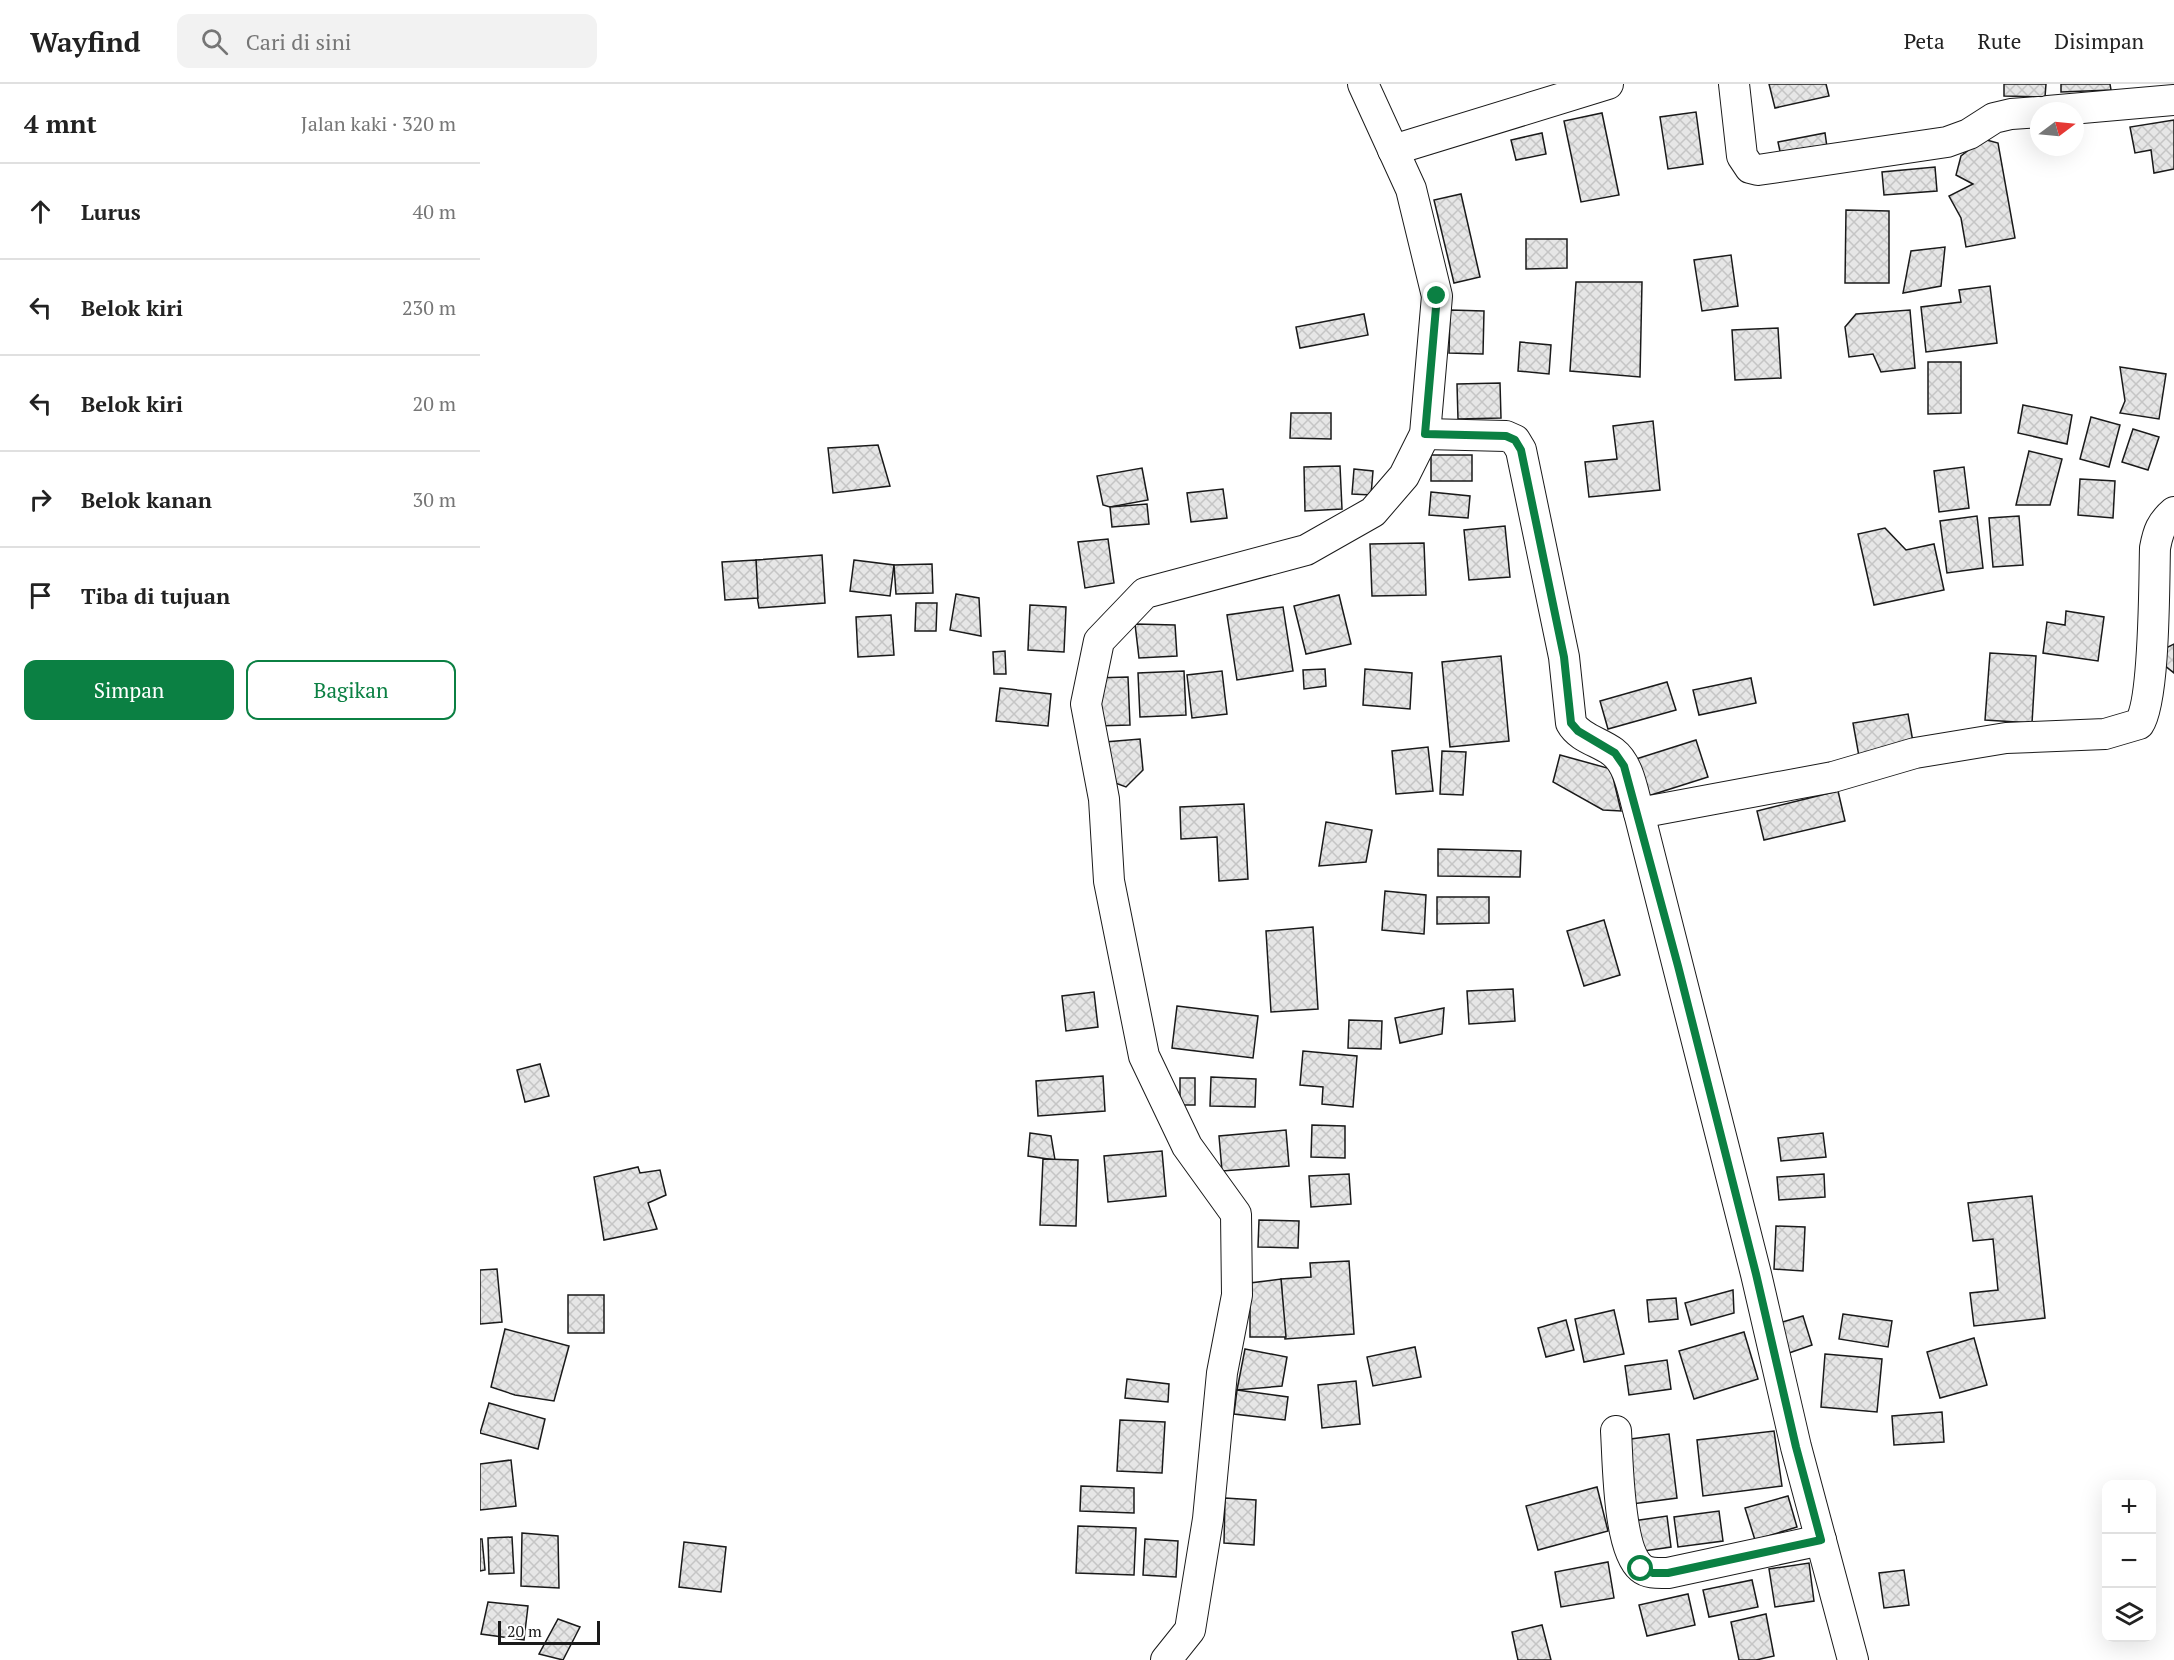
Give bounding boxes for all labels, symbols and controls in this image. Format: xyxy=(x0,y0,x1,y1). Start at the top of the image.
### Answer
search box xyxy=(177,14,597,68)
text: Wayfind xyxy=(30,23,141,60)
icon: search xyxy=(198,25,231,58)
text: Cari di sini xyxy=(246,27,351,56)
text: Peta xyxy=(1904,27,1945,55)
text: Rute xyxy=(1978,27,2021,55)
text: Disimpan xyxy=(2054,27,2144,55)
north arrow xyxy=(2030,102,2084,156)
text: 4 mnt xyxy=(24,106,97,140)
text: Jalan kaki · 320 m xyxy=(301,110,456,137)
icon: ahead xyxy=(24,195,57,228)
text: Lurus xyxy=(81,197,141,226)
text: 40 m xyxy=(413,198,456,225)
route end xyxy=(1423,282,1449,308)
icon: left xyxy=(24,291,57,324)
text: Belok kiri xyxy=(81,293,183,322)
text: 230 m xyxy=(402,294,456,321)
icon: left xyxy=(24,387,57,420)
text: Belok kiri xyxy=(81,389,183,418)
text: 20 m xyxy=(413,390,456,417)
icon: right xyxy=(24,483,57,516)
text: Belok kanan xyxy=(81,485,212,514)
text: 30 m xyxy=(413,486,456,513)
icon: arrive xyxy=(24,579,57,612)
text: Tiba di tujuan xyxy=(81,581,230,610)
button: Simpan xyxy=(24,660,234,720)
button: Bagikan xyxy=(246,660,456,720)
map controls xyxy=(2102,1480,2156,1642)
button: + xyxy=(2102,1480,2156,1534)
button: − xyxy=(2102,1534,2156,1588)
route start xyxy=(1627,1555,1653,1581)
button: layers xyxy=(2102,1588,2156,1642)
scale bar xyxy=(498,1618,600,1646)
text: 20 m xyxy=(507,1620,542,1642)

